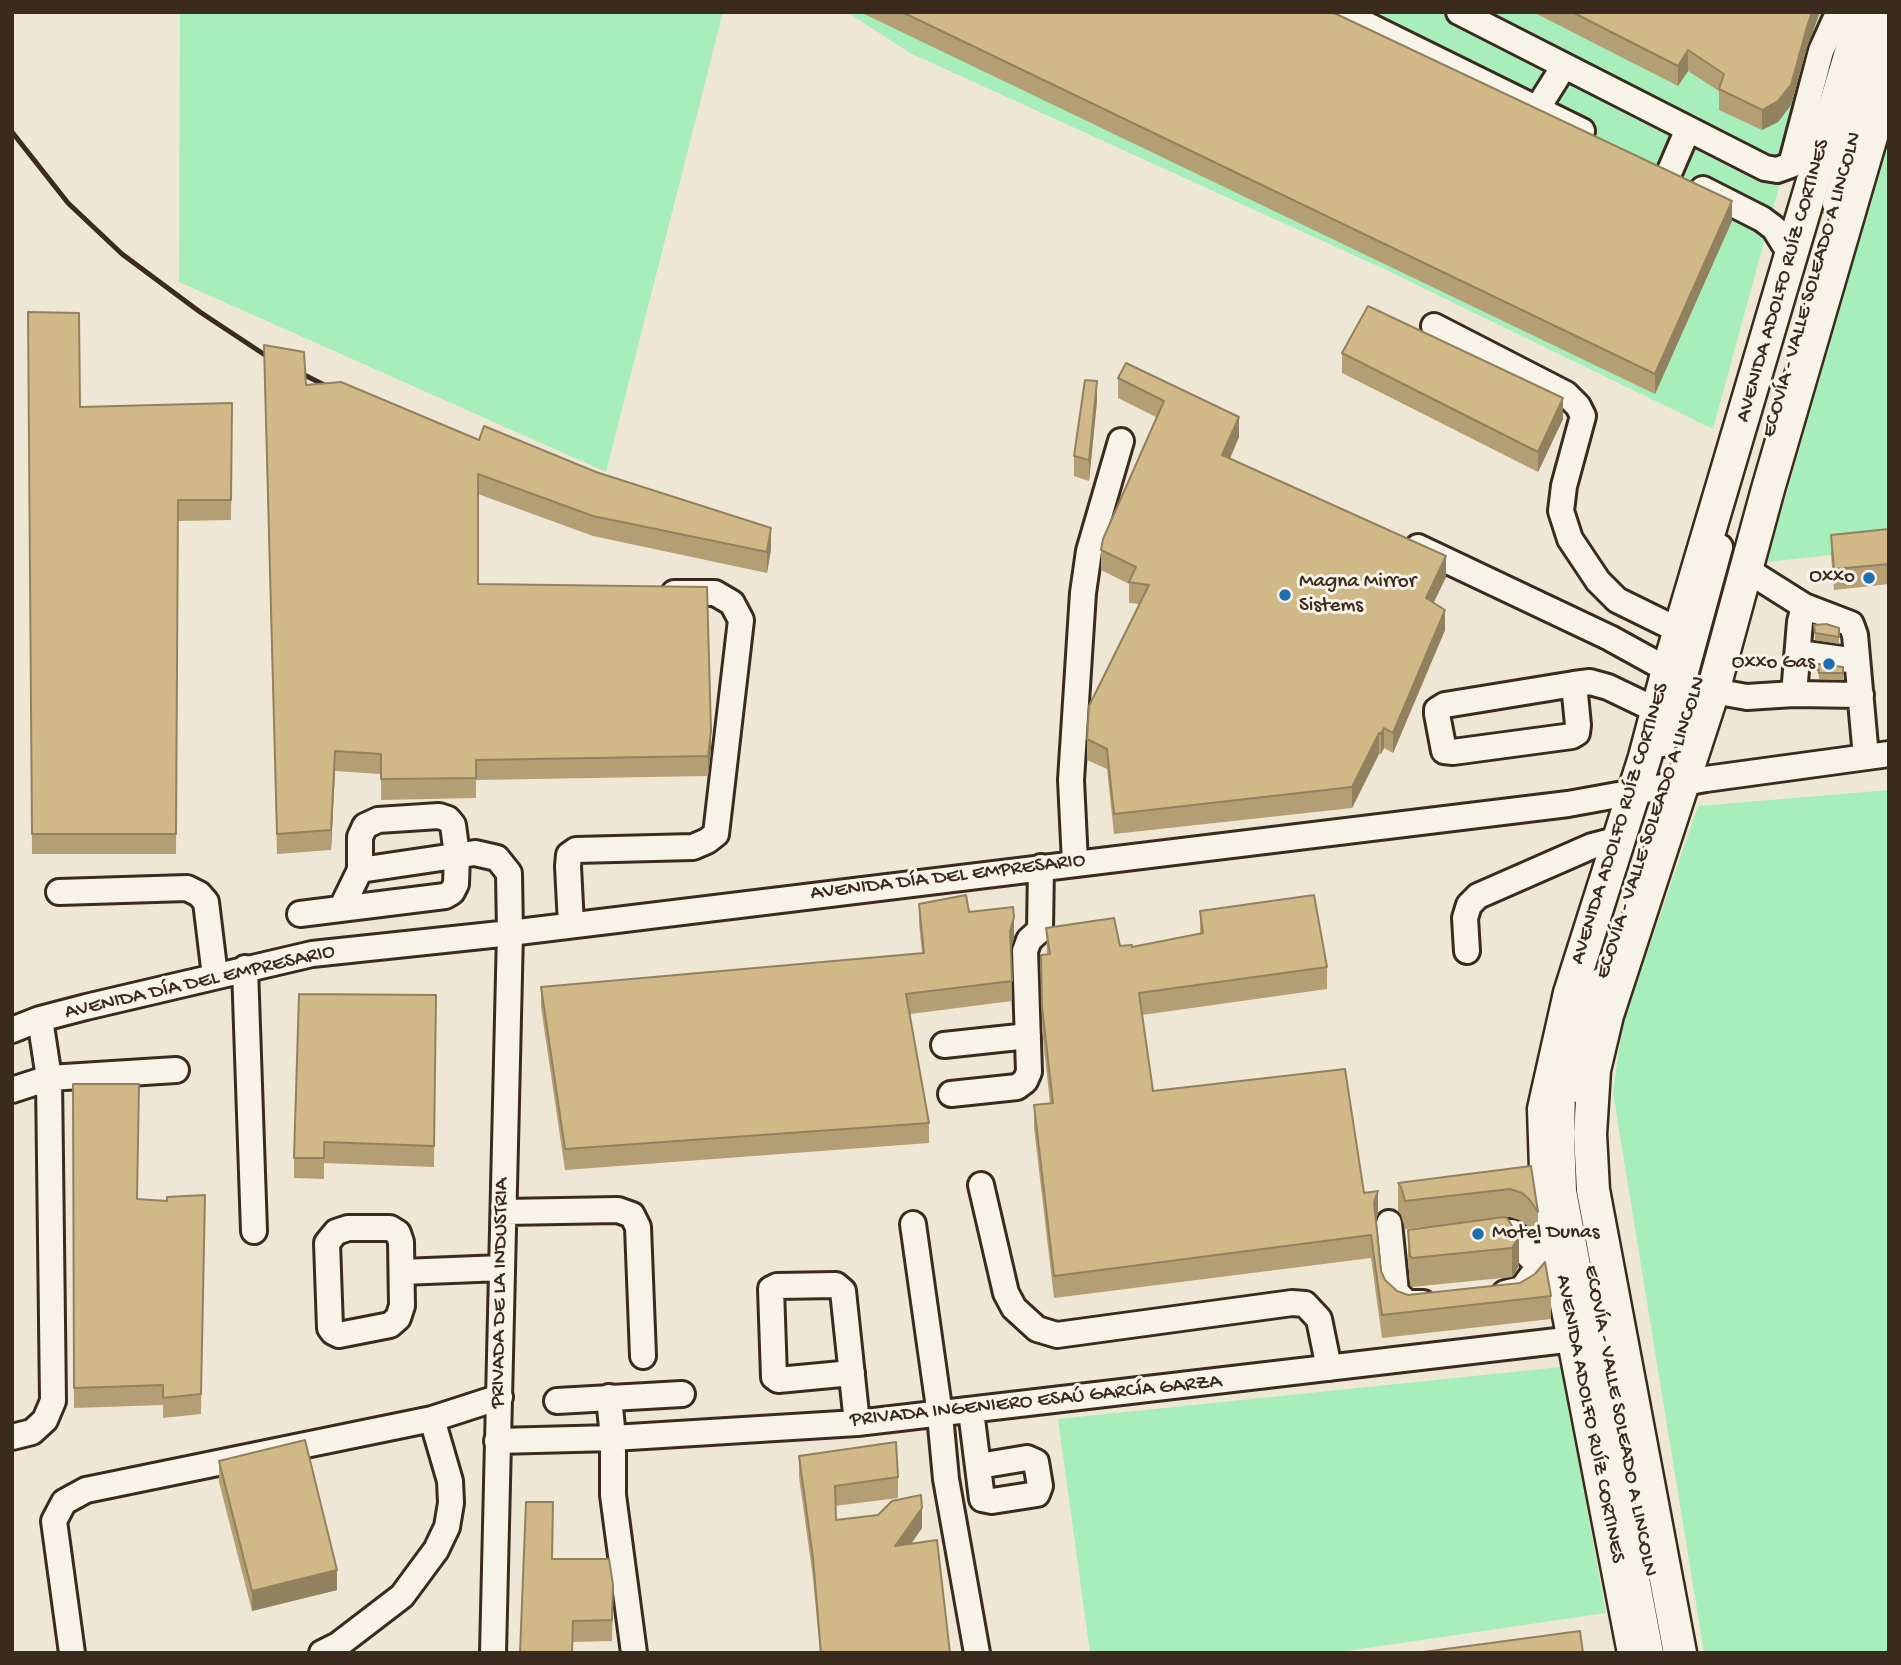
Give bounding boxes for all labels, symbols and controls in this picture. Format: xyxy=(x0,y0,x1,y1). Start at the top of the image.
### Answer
street label: ECOVÍA - VALLE SOLEADO A LINCOLN xyxy=(1757,129,1869,441)
street label: AVENIDA ADOLFO RUÍZ CORTINES xyxy=(1731,137,1837,425)
place label: Oxxo xyxy=(1809,565,1855,591)
place label: Magna Mirror Sistems xyxy=(1299,570,1416,620)
marker: Oxxo xyxy=(1861,570,1877,586)
marker: Magna Mirror Sistems xyxy=(1277,587,1293,603)
place label: Oxxo Gas xyxy=(1732,651,1815,677)
marker: Oxxo Gas xyxy=(1821,656,1837,672)
street label: ECOVÍA - VALLE SOLEADO A LINCOLN xyxy=(1591,674,1713,982)
street label: AVENIDA ADOLFO RUÍZ CORTINES xyxy=(1566,680,1676,968)
street label: AVENIDA DÍA DEL EMPRESARIO xyxy=(809,849,1087,907)
street label: AVENIDA DÍA DEL EMPRESARIO xyxy=(62,940,338,1026)
street label: PRIVADA DE LA INDUSTRIA xyxy=(486,1178,516,1408)
place label: Motel Dunas xyxy=(1492,1221,1599,1247)
marker: Motel Dunas xyxy=(1470,1226,1486,1242)
street label: ECOVÍA - VALLE SOLEADO A LINCOLN xyxy=(1576,1263,1662,1579)
street label: AVENIDA ADOLFO RUÍZ CORTINES xyxy=(1549,1273,1629,1565)
street label: PRIVADA INGENIERO ESAÚ GARCÍA GARZA xyxy=(849,1370,1223,1434)

